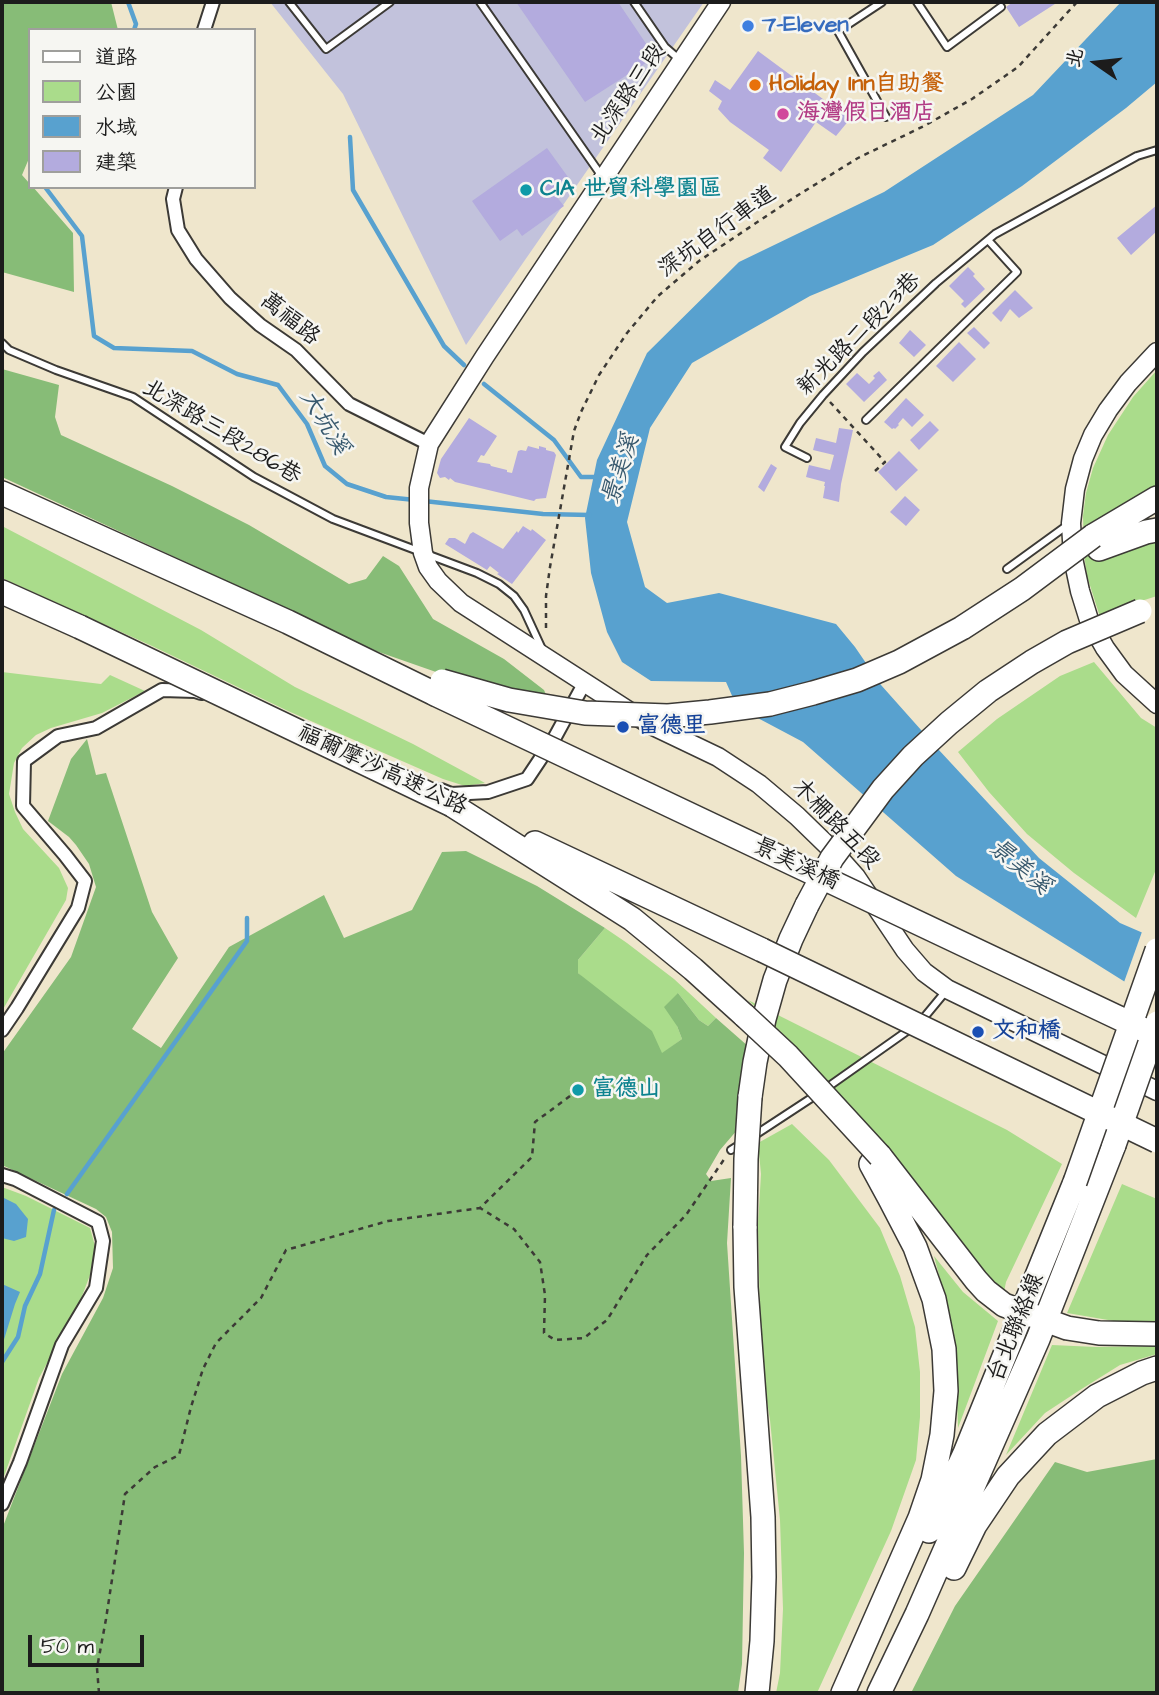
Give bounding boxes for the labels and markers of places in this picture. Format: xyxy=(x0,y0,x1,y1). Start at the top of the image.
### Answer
place label: 7-Eleven xyxy=(762,12,849,40)
marker: 7-Eleven xyxy=(740,18,756,34)
place label: Holiday Inn自助餐 xyxy=(769,71,944,99)
marker: Holiday Inn自助餐 xyxy=(747,77,763,93)
place label: 海灣假日酒店 xyxy=(797,100,935,128)
marker: 海灣假日酒店 xyxy=(775,106,791,122)
place label: CIA 世貿科學園區 xyxy=(540,176,722,204)
marker: CIA 世貿科學園區 xyxy=(518,182,534,198)
place label: 富德里 xyxy=(637,713,706,741)
marker: 富德里 xyxy=(615,719,631,735)
place label: 文和橋 xyxy=(992,1018,1061,1046)
marker: 文和橋 xyxy=(970,1024,986,1040)
place label: 富德山 xyxy=(592,1076,661,1104)
marker: 富德山 xyxy=(570,1082,586,1098)

